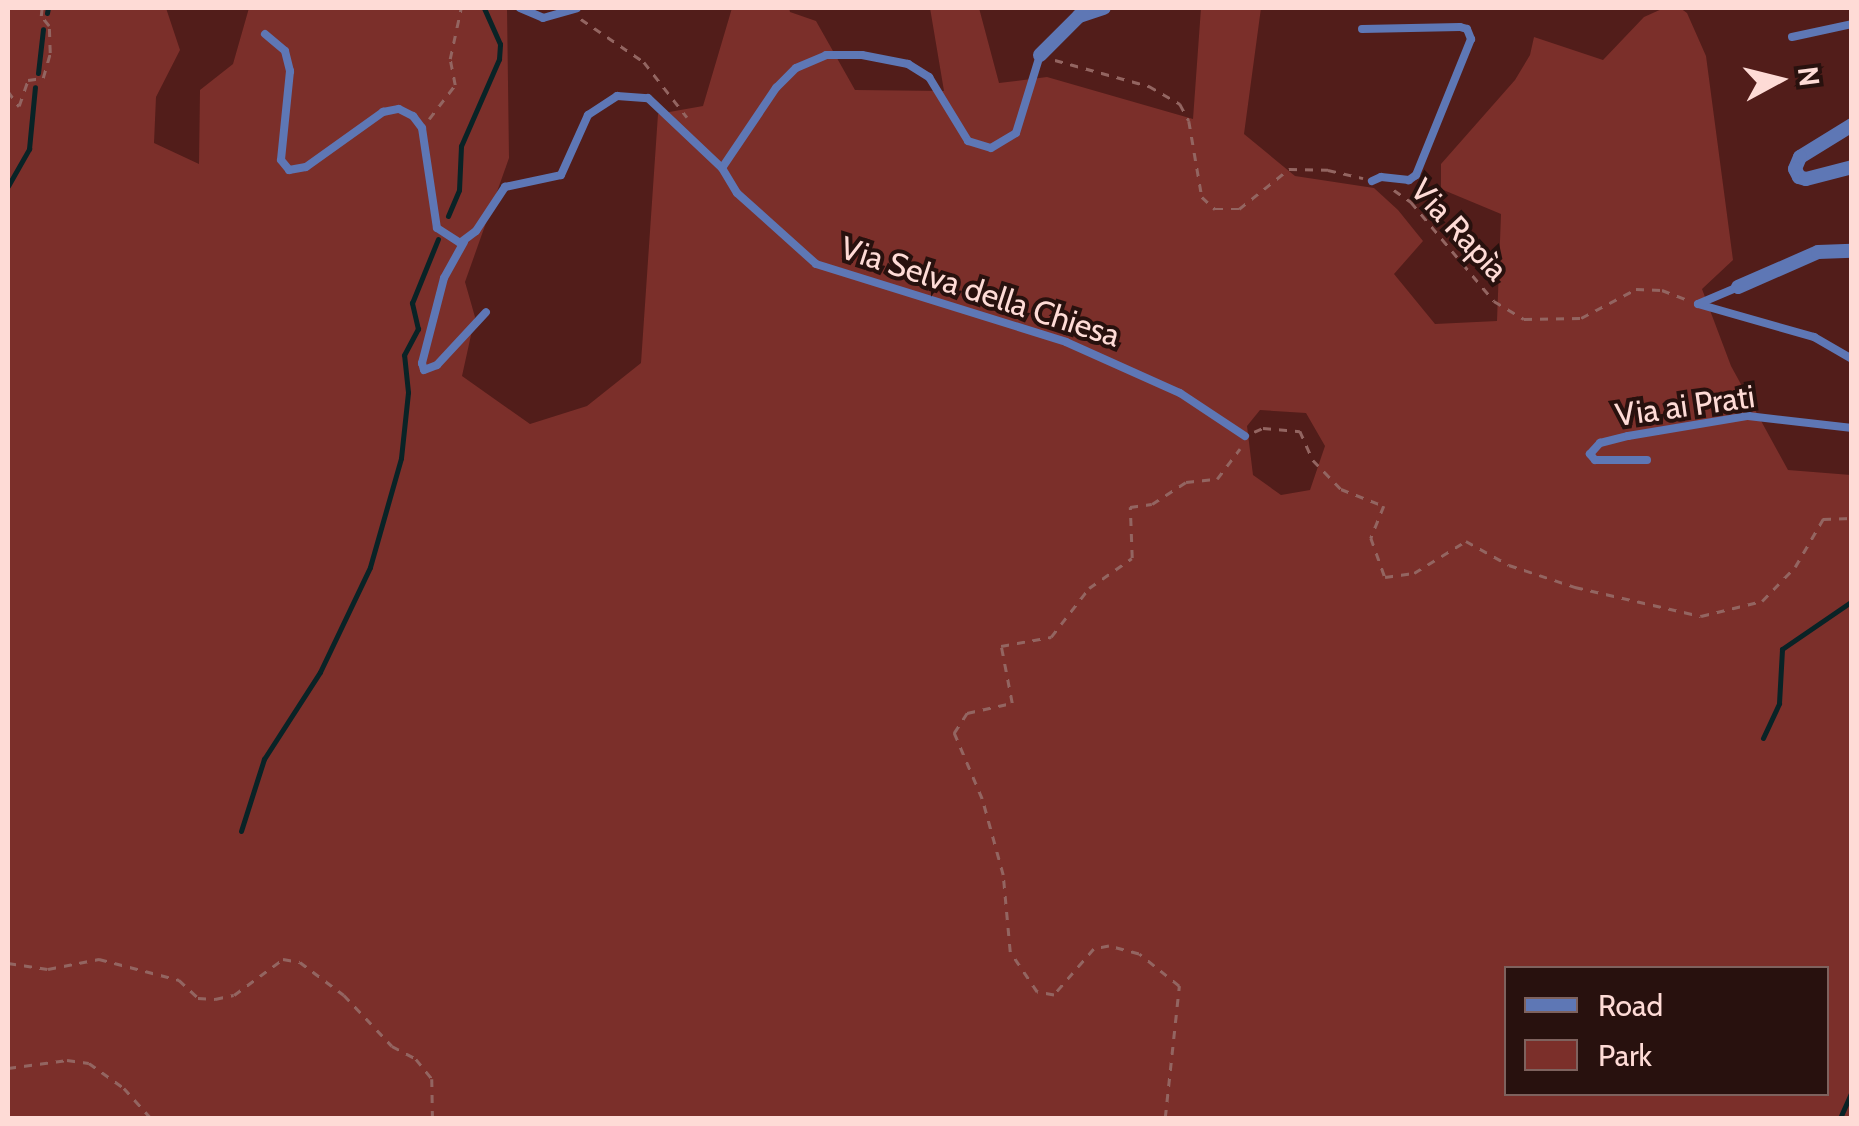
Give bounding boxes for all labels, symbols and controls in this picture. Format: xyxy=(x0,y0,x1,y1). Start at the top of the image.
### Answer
north arrow xyxy=(1729,30,1829,130)
text: N xyxy=(1791,64,1827,88)
street label: Via Rapìa xyxy=(1402,171,1516,289)
street label: Via Selva della Chiesa xyxy=(835,229,1125,355)
street label: Via ai Prati xyxy=(1613,377,1757,435)
legend xyxy=(1504,966,1829,1096)
text: Road xyxy=(1598,987,1663,1024)
text: Park xyxy=(1598,1037,1652,1074)

